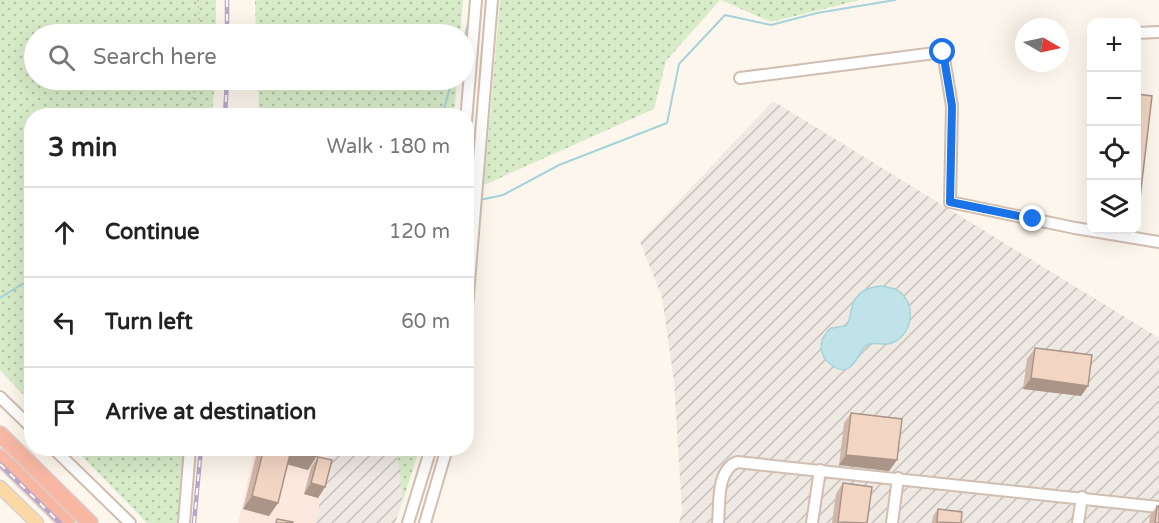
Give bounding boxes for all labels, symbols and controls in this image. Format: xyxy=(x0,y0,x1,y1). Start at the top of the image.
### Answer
north arrow xyxy=(1015,18,1069,72)
map controls xyxy=(1087,18,1141,234)
button: + xyxy=(1087,18,1141,72)
search box xyxy=(24,24,474,90)
route start xyxy=(929,38,955,64)
icon: search xyxy=(45,41,78,74)
text: Search here xyxy=(93,44,217,70)
button: − xyxy=(1087,72,1141,126)
button: locate xyxy=(1087,126,1141,180)
text: 3 min xyxy=(48,132,117,163)
text: Walk · 180 m xyxy=(327,135,450,159)
button: layers xyxy=(1087,180,1141,234)
route end xyxy=(1019,205,1045,231)
icon: ahead xyxy=(48,216,81,249)
text: Continue xyxy=(105,219,200,245)
text: 120 m xyxy=(389,220,450,244)
icon: left xyxy=(48,306,81,339)
text: Turn left xyxy=(105,309,193,335)
text: 60 m xyxy=(401,310,450,334)
icon: arrive xyxy=(48,396,81,429)
text: Arrive at destination xyxy=(105,399,316,425)

